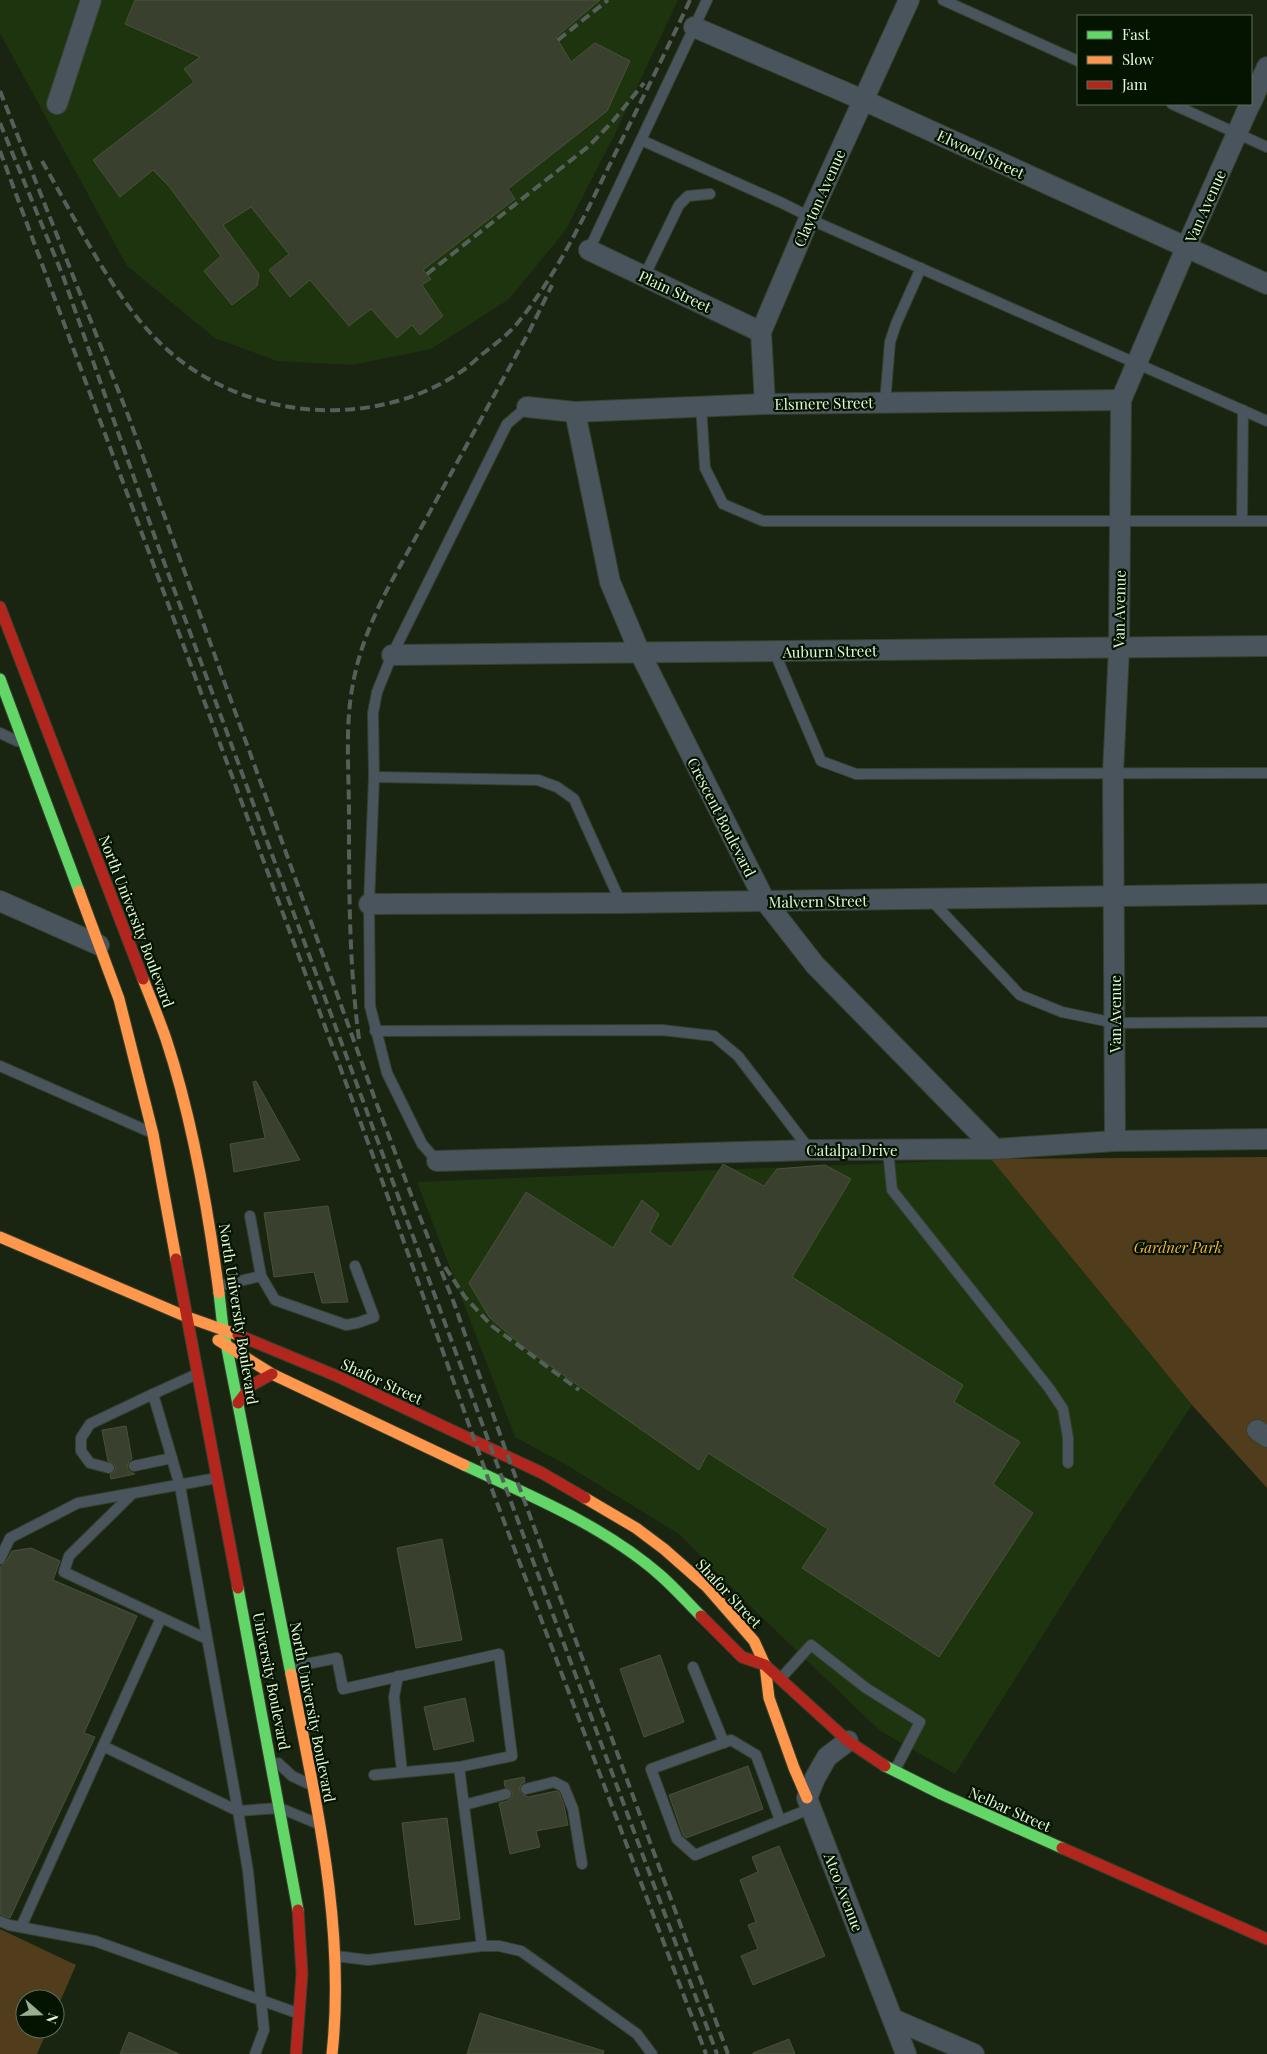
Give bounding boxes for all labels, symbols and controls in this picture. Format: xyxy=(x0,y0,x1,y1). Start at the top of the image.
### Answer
legend xyxy=(1077,15,1252,105)
text: Fast xyxy=(1122,24,1151,44)
text: Slow xyxy=(1122,49,1154,69)
text: Jam xyxy=(1121,74,1148,94)
street label: Elwood Street xyxy=(934,125,1028,183)
street label: Clayton Avenue xyxy=(789,146,849,250)
street label: Van Avenue xyxy=(1180,166,1230,246)
street label: Plain Street xyxy=(636,266,715,317)
street label: Elsmere Street xyxy=(774,392,874,414)
street label: Van Avenue xyxy=(1108,570,1130,649)
street label: Auburn Street xyxy=(782,640,878,662)
street label: Crescent Boulevard xyxy=(683,754,761,880)
street label: North University Boulevard xyxy=(95,832,179,1010)
street label: Malvern Street xyxy=(768,890,868,912)
street label: Van Avenue xyxy=(1105,975,1125,1054)
street label: Catalpa Drive xyxy=(806,1140,898,1160)
street label: North University Boulevard xyxy=(215,1222,263,1406)
park label: Gardner Park xyxy=(1134,1237,1223,1257)
street label: Shafor Street xyxy=(338,1353,427,1409)
street label: Shafor Street xyxy=(692,1554,767,1632)
street label: University Boulevard xyxy=(249,1610,295,1752)
street label: North University Boulevard xyxy=(286,1620,340,1804)
street label: Nelbar Street xyxy=(966,1782,1055,1836)
street label: Atco Avenue xyxy=(819,1849,868,1934)
north arrow xyxy=(15,1989,65,2039)
text: N xyxy=(42,2011,63,2027)

